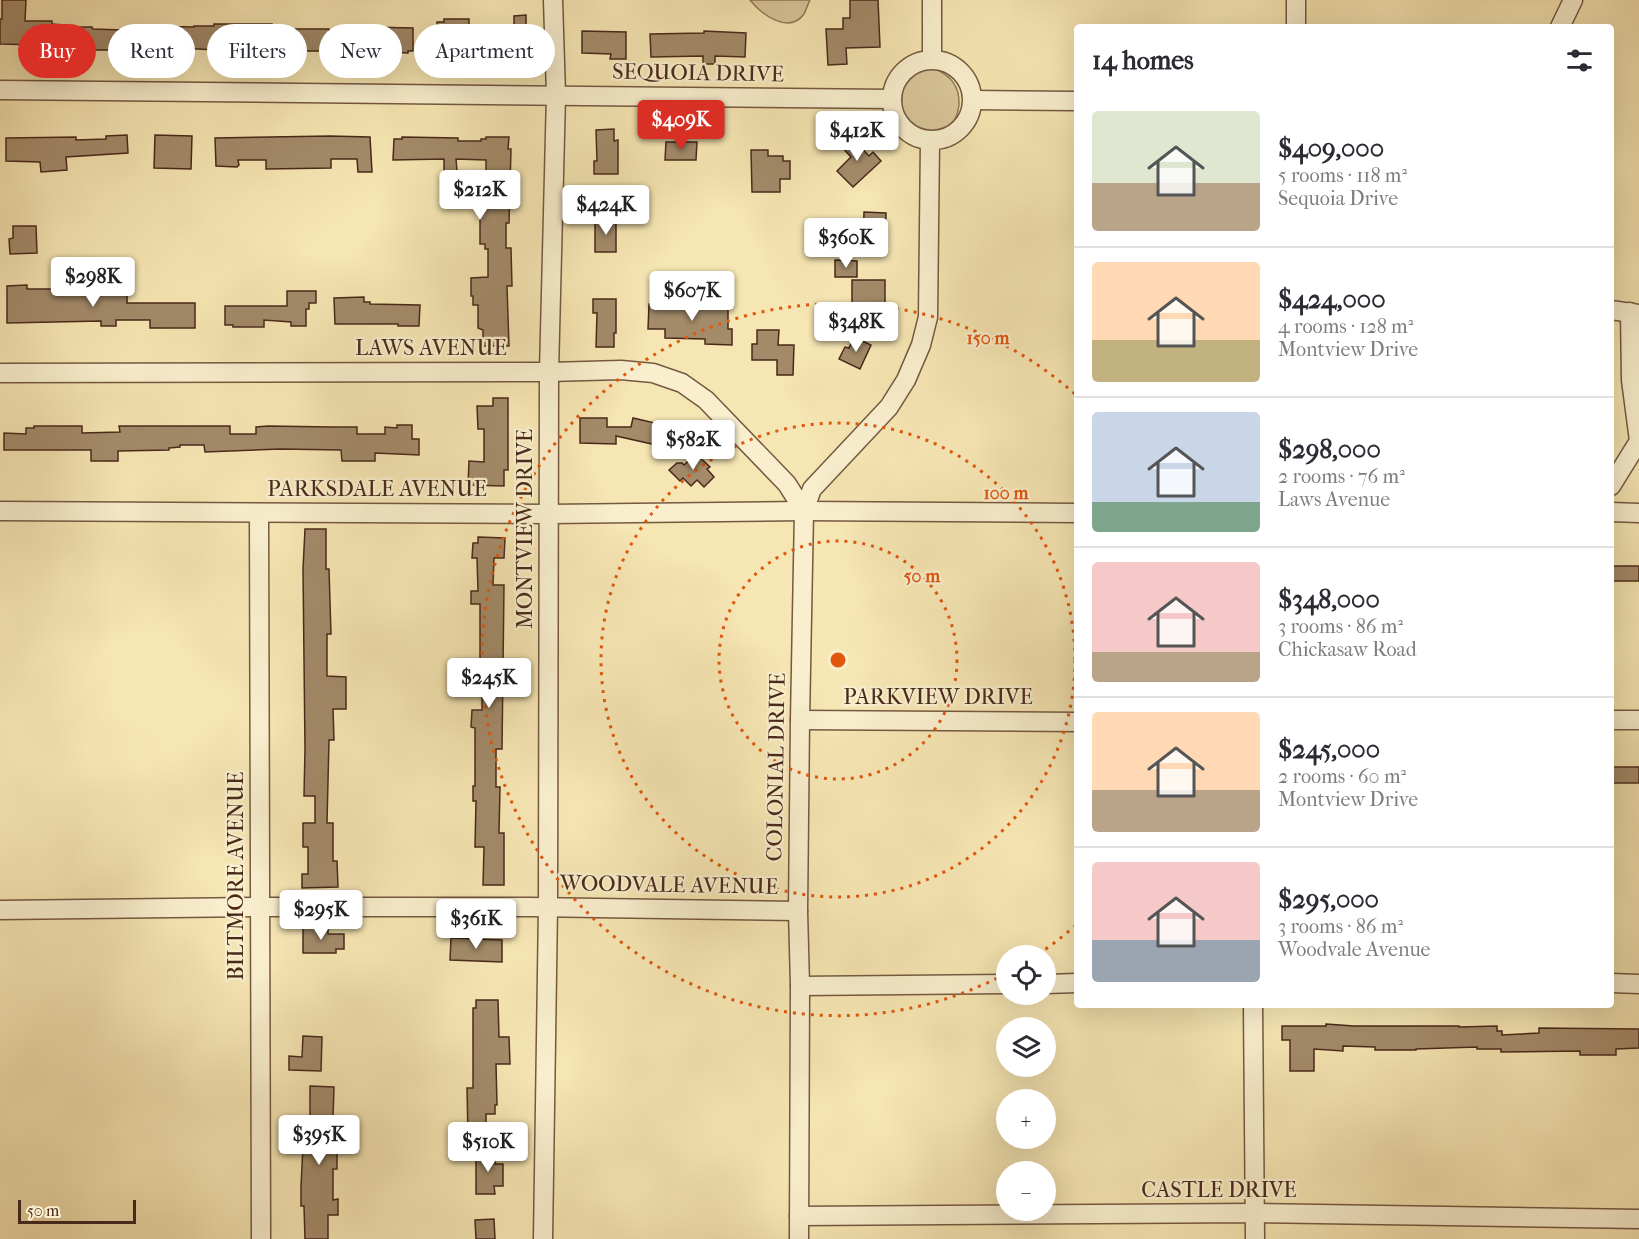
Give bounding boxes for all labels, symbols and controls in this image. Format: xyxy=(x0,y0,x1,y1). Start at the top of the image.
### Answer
chip: Buy xyxy=(18,24,96,78)
chip: Rent xyxy=(108,24,195,78)
chip: Filters xyxy=(207,24,307,78)
chip: New xyxy=(319,24,402,78)
chip: Apartment xyxy=(414,24,555,78)
icon: filters xyxy=(1563,44,1596,77)
text: 14 homes xyxy=(1092,45,1194,76)
street label: SEQUOIA DRIVE xyxy=(612,59,784,87)
pin: $409K xyxy=(639,100,723,151)
text: $409K xyxy=(652,108,710,131)
pin: $412K xyxy=(815,111,899,162)
text: $412K xyxy=(830,119,884,142)
text: $409,000 xyxy=(1278,133,1384,164)
icon: home xyxy=(1140,135,1212,207)
text: 5 rooms · 118 m² xyxy=(1278,164,1407,187)
pin: $212K xyxy=(438,170,522,221)
text: $212K xyxy=(453,178,507,201)
pin: $424K xyxy=(564,185,648,236)
text: Sequoia Drive xyxy=(1278,187,1398,210)
text: $424K xyxy=(576,193,636,216)
pin: $360K xyxy=(804,218,888,269)
text: $360K xyxy=(818,226,874,249)
pin: $298K xyxy=(51,257,135,308)
text: $298K xyxy=(65,265,121,288)
pin: $607K xyxy=(650,271,734,322)
text: $607K xyxy=(663,279,721,302)
text: $424,000 xyxy=(1278,284,1385,315)
icon: home xyxy=(1140,286,1212,358)
pin: $348K xyxy=(814,302,898,353)
text: $348K xyxy=(828,310,884,333)
text: 4 rooms · 128 m² xyxy=(1278,315,1413,338)
text: 150 m xyxy=(967,328,1010,349)
street label: LAWS AVENUE xyxy=(355,335,507,361)
text: Montview Drive xyxy=(1278,338,1418,361)
pin: $582K xyxy=(651,420,735,471)
text: $582K xyxy=(666,428,720,451)
street label: MONTVIEW DRIVE xyxy=(512,429,538,629)
text: $298,000 xyxy=(1278,434,1381,465)
icon: home xyxy=(1140,436,1212,508)
text: 2 rooms · 76 m² xyxy=(1278,465,1405,488)
street label: PARKSDALE AVENUE xyxy=(267,476,487,502)
text: 100 m xyxy=(983,483,1030,504)
text: Laws Avenue xyxy=(1278,488,1390,511)
text: 50 m xyxy=(904,566,941,587)
text: $348,000 xyxy=(1278,584,1380,615)
icon: home xyxy=(1140,586,1212,658)
text: 3 rooms · 86 m² xyxy=(1278,615,1403,638)
text: Chickasaw Road xyxy=(1278,638,1417,661)
centre of rings xyxy=(828,650,848,670)
pin: $245K xyxy=(447,658,531,709)
text: $245K xyxy=(461,666,517,689)
street label: COLONIAL DRIVE xyxy=(761,672,791,862)
street label: PARKVIEW DRIVE xyxy=(843,684,1033,710)
text: $245,000 xyxy=(1278,734,1380,765)
icon: home xyxy=(1140,736,1212,808)
text: 2 rooms · 60 m² xyxy=(1278,765,1406,788)
street label: BILTMORE AVENUE xyxy=(223,771,249,981)
text: Montview Drive xyxy=(1278,788,1418,811)
street label: WOODVALE AVENUE xyxy=(559,870,778,900)
text: $295,000 xyxy=(1278,884,1379,915)
icon: home xyxy=(1140,886,1212,958)
pin: $295K xyxy=(279,890,363,941)
text: $295K xyxy=(294,898,348,921)
pin: $361K xyxy=(434,899,518,950)
text: $361K xyxy=(450,907,502,930)
text: 3 rooms · 86 m² xyxy=(1278,915,1403,938)
text: Woodvale Avenue xyxy=(1278,938,1431,961)
map controls xyxy=(996,945,1056,1221)
button: locate xyxy=(996,945,1056,1005)
button: layers xyxy=(996,1017,1056,1077)
button: + xyxy=(996,1089,1056,1149)
pin: $395K xyxy=(277,1115,361,1166)
pin: $510K xyxy=(446,1122,530,1173)
text: $395K xyxy=(293,1123,345,1146)
text: $510K xyxy=(462,1130,514,1153)
button: − xyxy=(996,1161,1056,1221)
street label: CASTLE DRIVE xyxy=(1141,1177,1297,1203)
scale bar xyxy=(18,1197,136,1224)
text: 50 m xyxy=(27,1201,59,1220)

